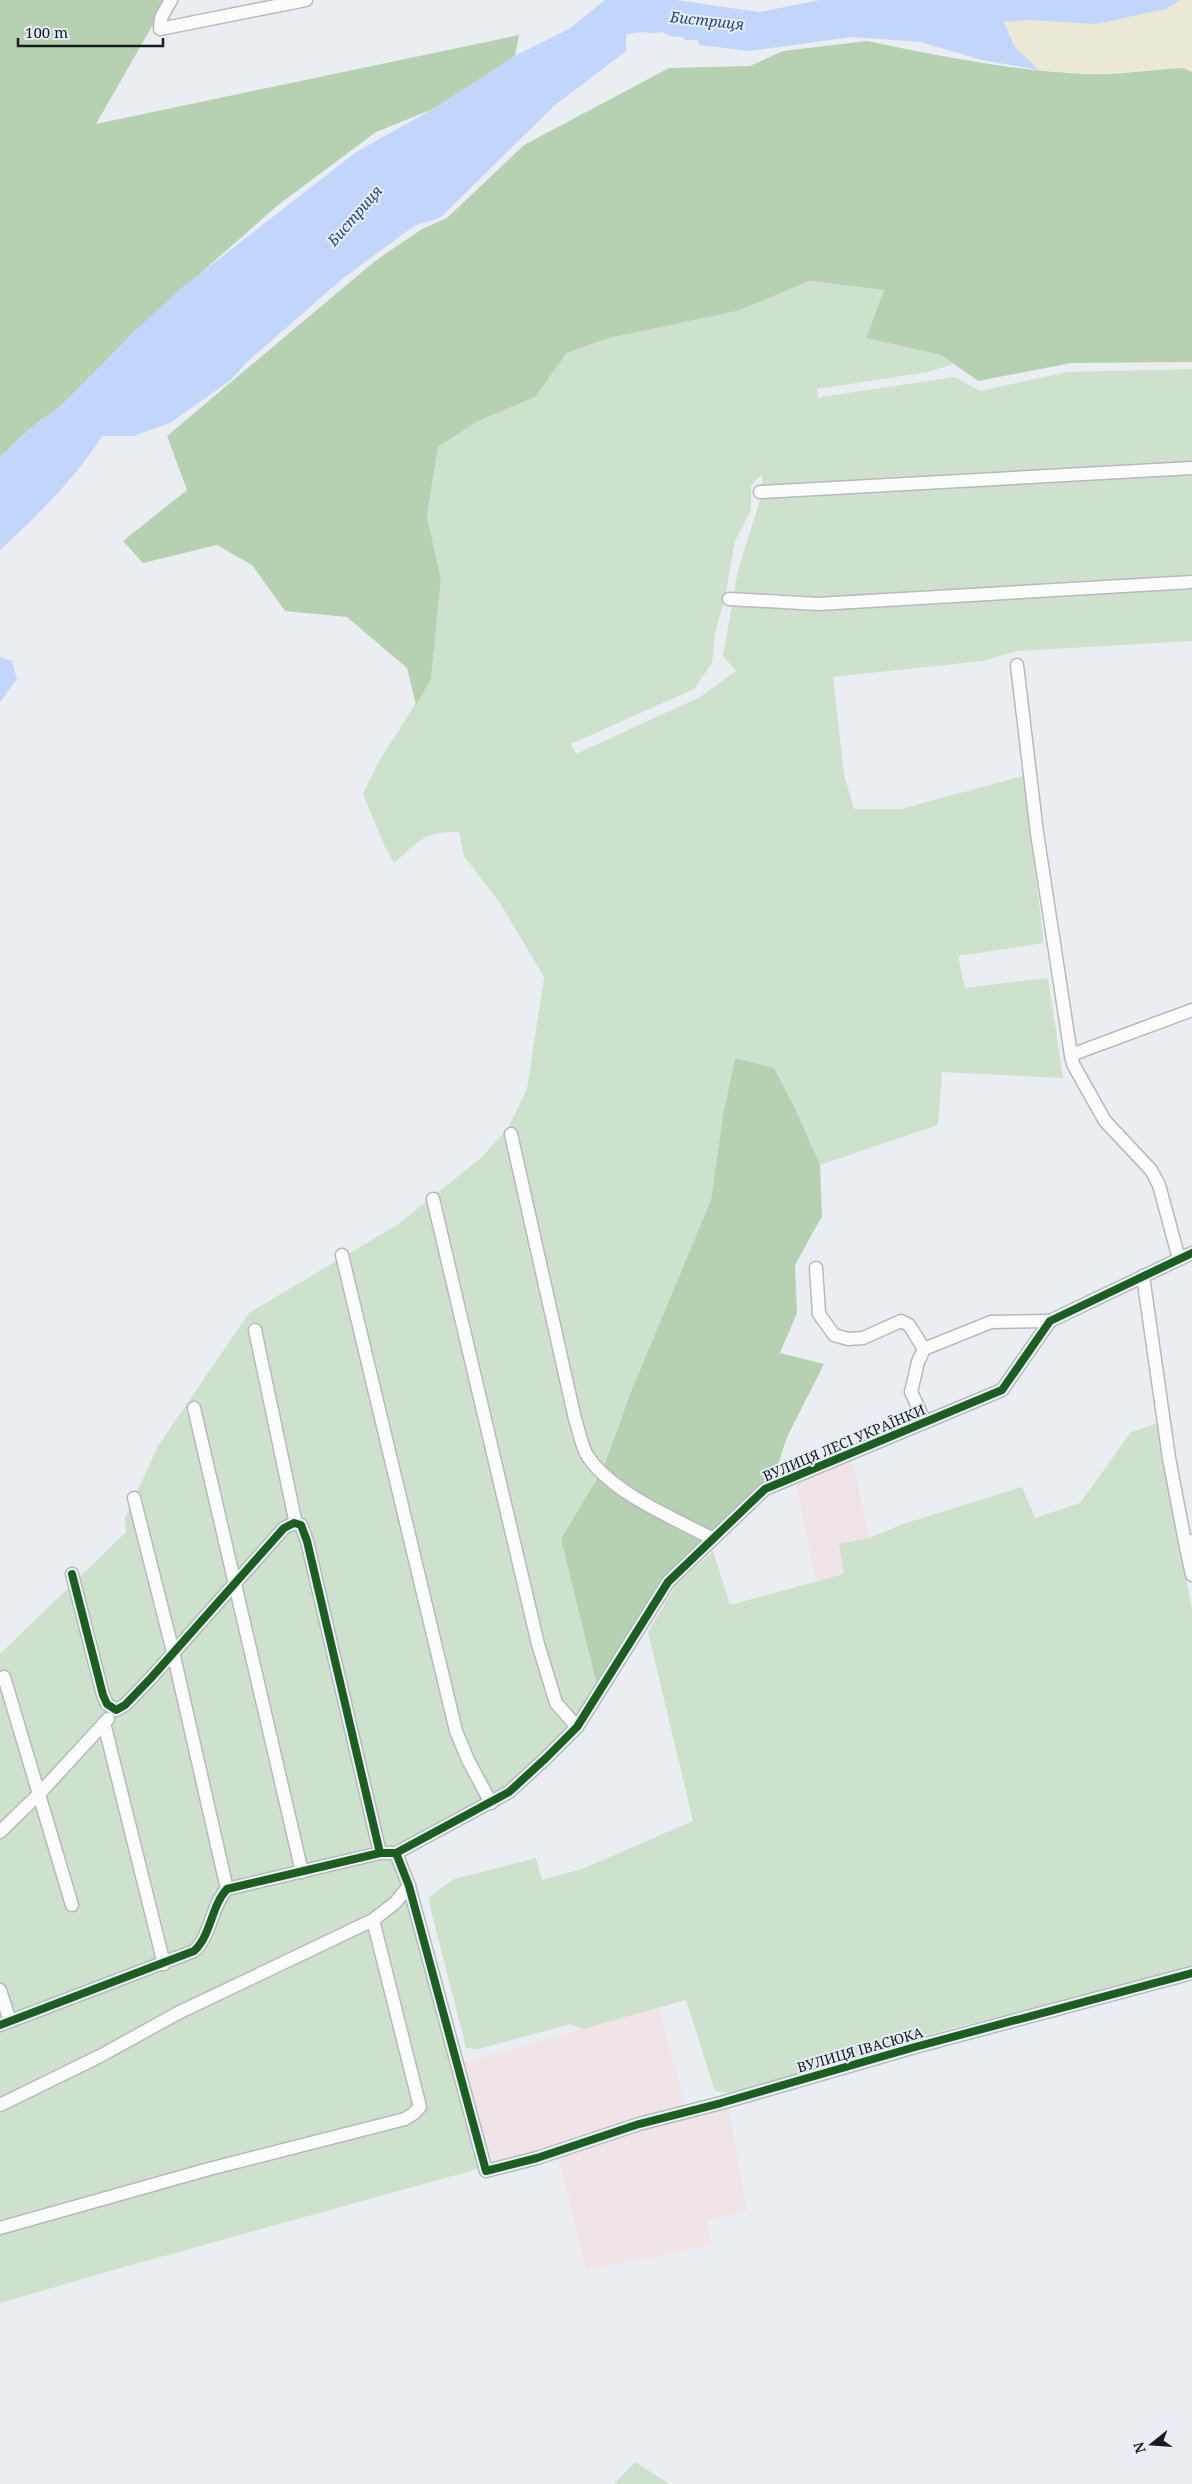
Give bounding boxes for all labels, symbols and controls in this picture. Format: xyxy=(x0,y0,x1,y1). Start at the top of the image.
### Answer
water label: Бистриця xyxy=(668,6,745,34)
scale bar xyxy=(18,15,162,47)
text: 100 m xyxy=(25,22,68,42)
water label: Бистриця xyxy=(322,180,386,251)
street label: ВУЛИЦЯ ЛЕСІ УКРАЇНКИ xyxy=(760,1400,928,1485)
street label: ВУЛИЦЯ ІВАСЮКА xyxy=(795,2022,925,2077)
north arrow xyxy=(1127,2419,1177,2469)
text: N xyxy=(1128,2440,1150,2456)

